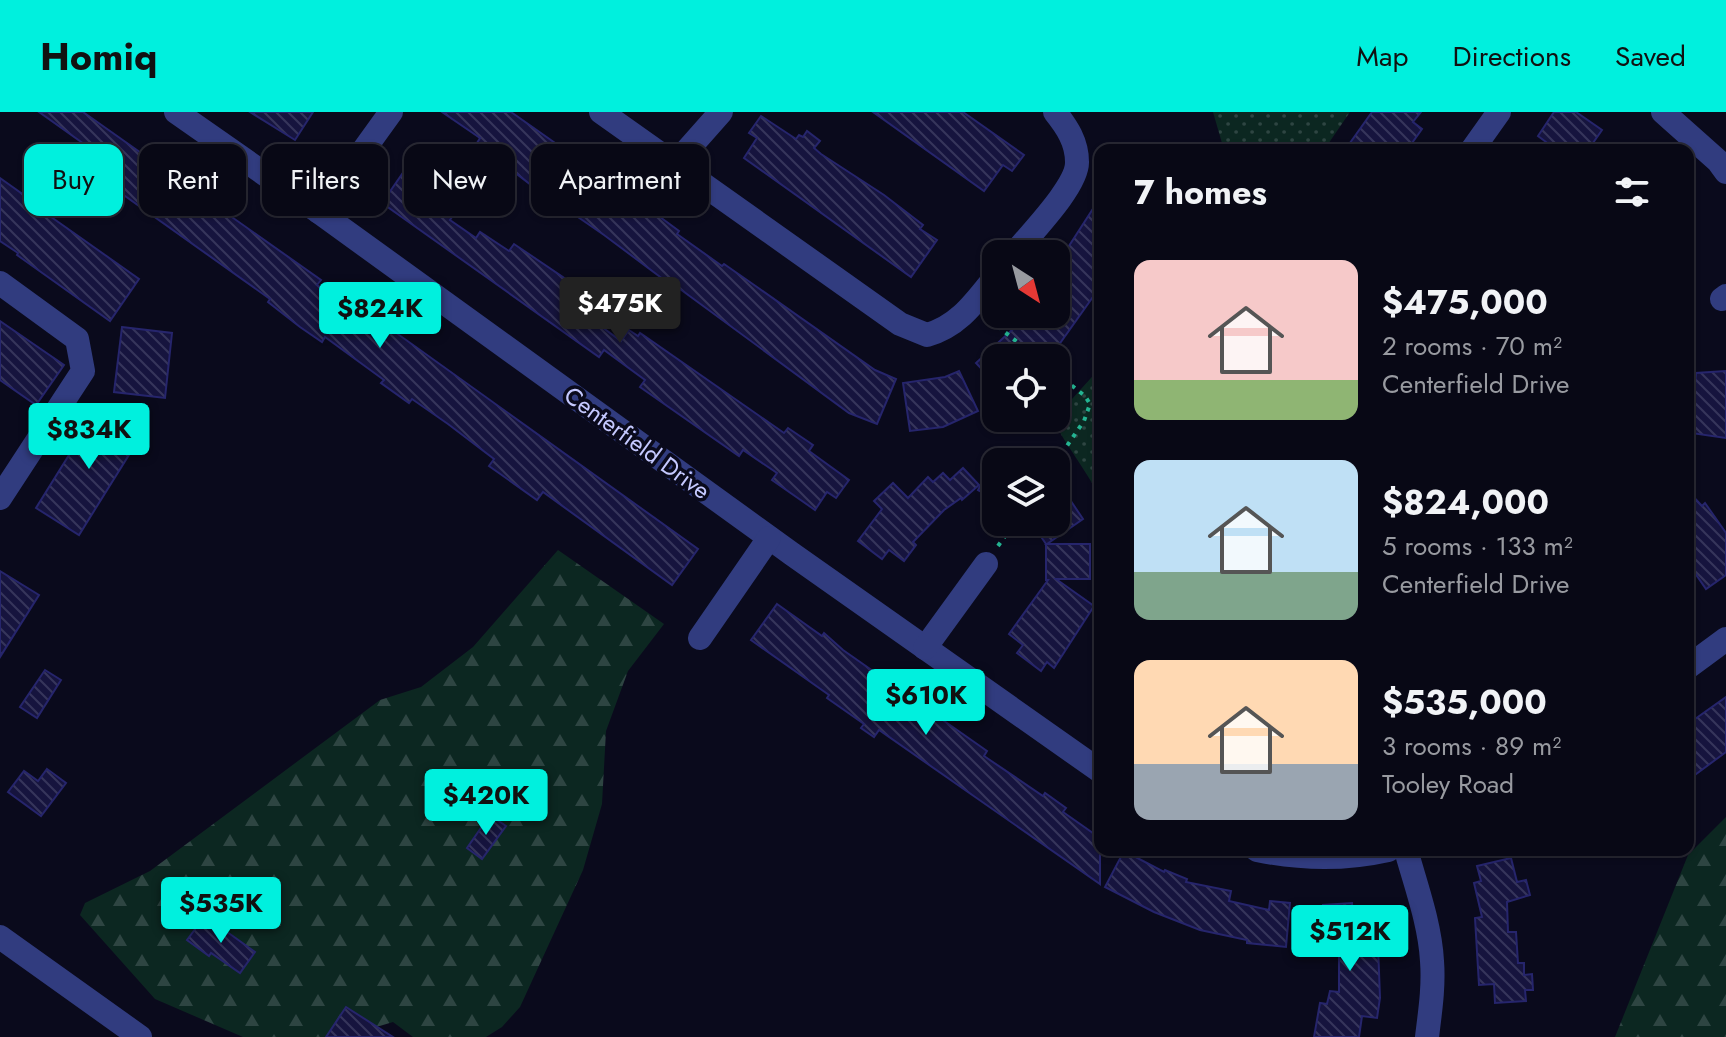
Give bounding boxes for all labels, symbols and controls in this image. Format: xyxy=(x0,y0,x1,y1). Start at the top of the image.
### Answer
text: Homiq xyxy=(40,29,157,84)
text: Map xyxy=(1356,36,1408,77)
text: Directions xyxy=(1452,36,1571,77)
text: Saved xyxy=(1615,36,1686,77)
chip: Buy xyxy=(24,144,123,216)
chip: Rent xyxy=(139,144,246,216)
chip: Filters xyxy=(262,144,388,216)
chip: New xyxy=(404,144,515,216)
chip: Apartment xyxy=(531,144,709,216)
text: 7 homes xyxy=(1134,168,1267,217)
icon: filters xyxy=(1610,170,1654,214)
north arrow xyxy=(982,240,1070,328)
map controls xyxy=(982,240,1070,536)
pin: $475K xyxy=(564,277,676,345)
text: $475,000 xyxy=(1382,278,1548,327)
pin: $824K xyxy=(324,282,436,350)
text: $475K xyxy=(578,284,662,322)
text: $824K xyxy=(337,289,423,327)
icon: home xyxy=(1198,292,1294,388)
text: 2 rooms · 70 m² xyxy=(1382,327,1562,365)
button: locate xyxy=(982,344,1070,432)
text: Centerfield Drive xyxy=(1382,365,1569,403)
street label: Centerfield Drive xyxy=(557,378,718,508)
pin: $834K xyxy=(33,403,145,471)
text: $834K xyxy=(47,410,131,448)
button: layers xyxy=(982,448,1070,536)
text: $824,000 xyxy=(1382,478,1549,527)
icon: home xyxy=(1198,492,1294,588)
text: 5 rooms · 133 m² xyxy=(1382,527,1573,565)
text: Centerfield Drive xyxy=(1382,565,1569,603)
pin: $610K xyxy=(870,669,982,737)
text: $610K xyxy=(885,676,967,714)
text: $535,000 xyxy=(1382,678,1547,727)
icon: home xyxy=(1198,692,1294,788)
text: 3 rooms · 89 m² xyxy=(1382,727,1561,765)
text: Tooley Road xyxy=(1382,765,1514,803)
pin: $420K xyxy=(430,769,542,837)
text: $420K xyxy=(443,776,529,814)
pin: $535K xyxy=(165,877,277,945)
text: $535K xyxy=(179,884,263,922)
pin: $512K xyxy=(1294,905,1406,973)
text: $512K xyxy=(1309,912,1391,950)

